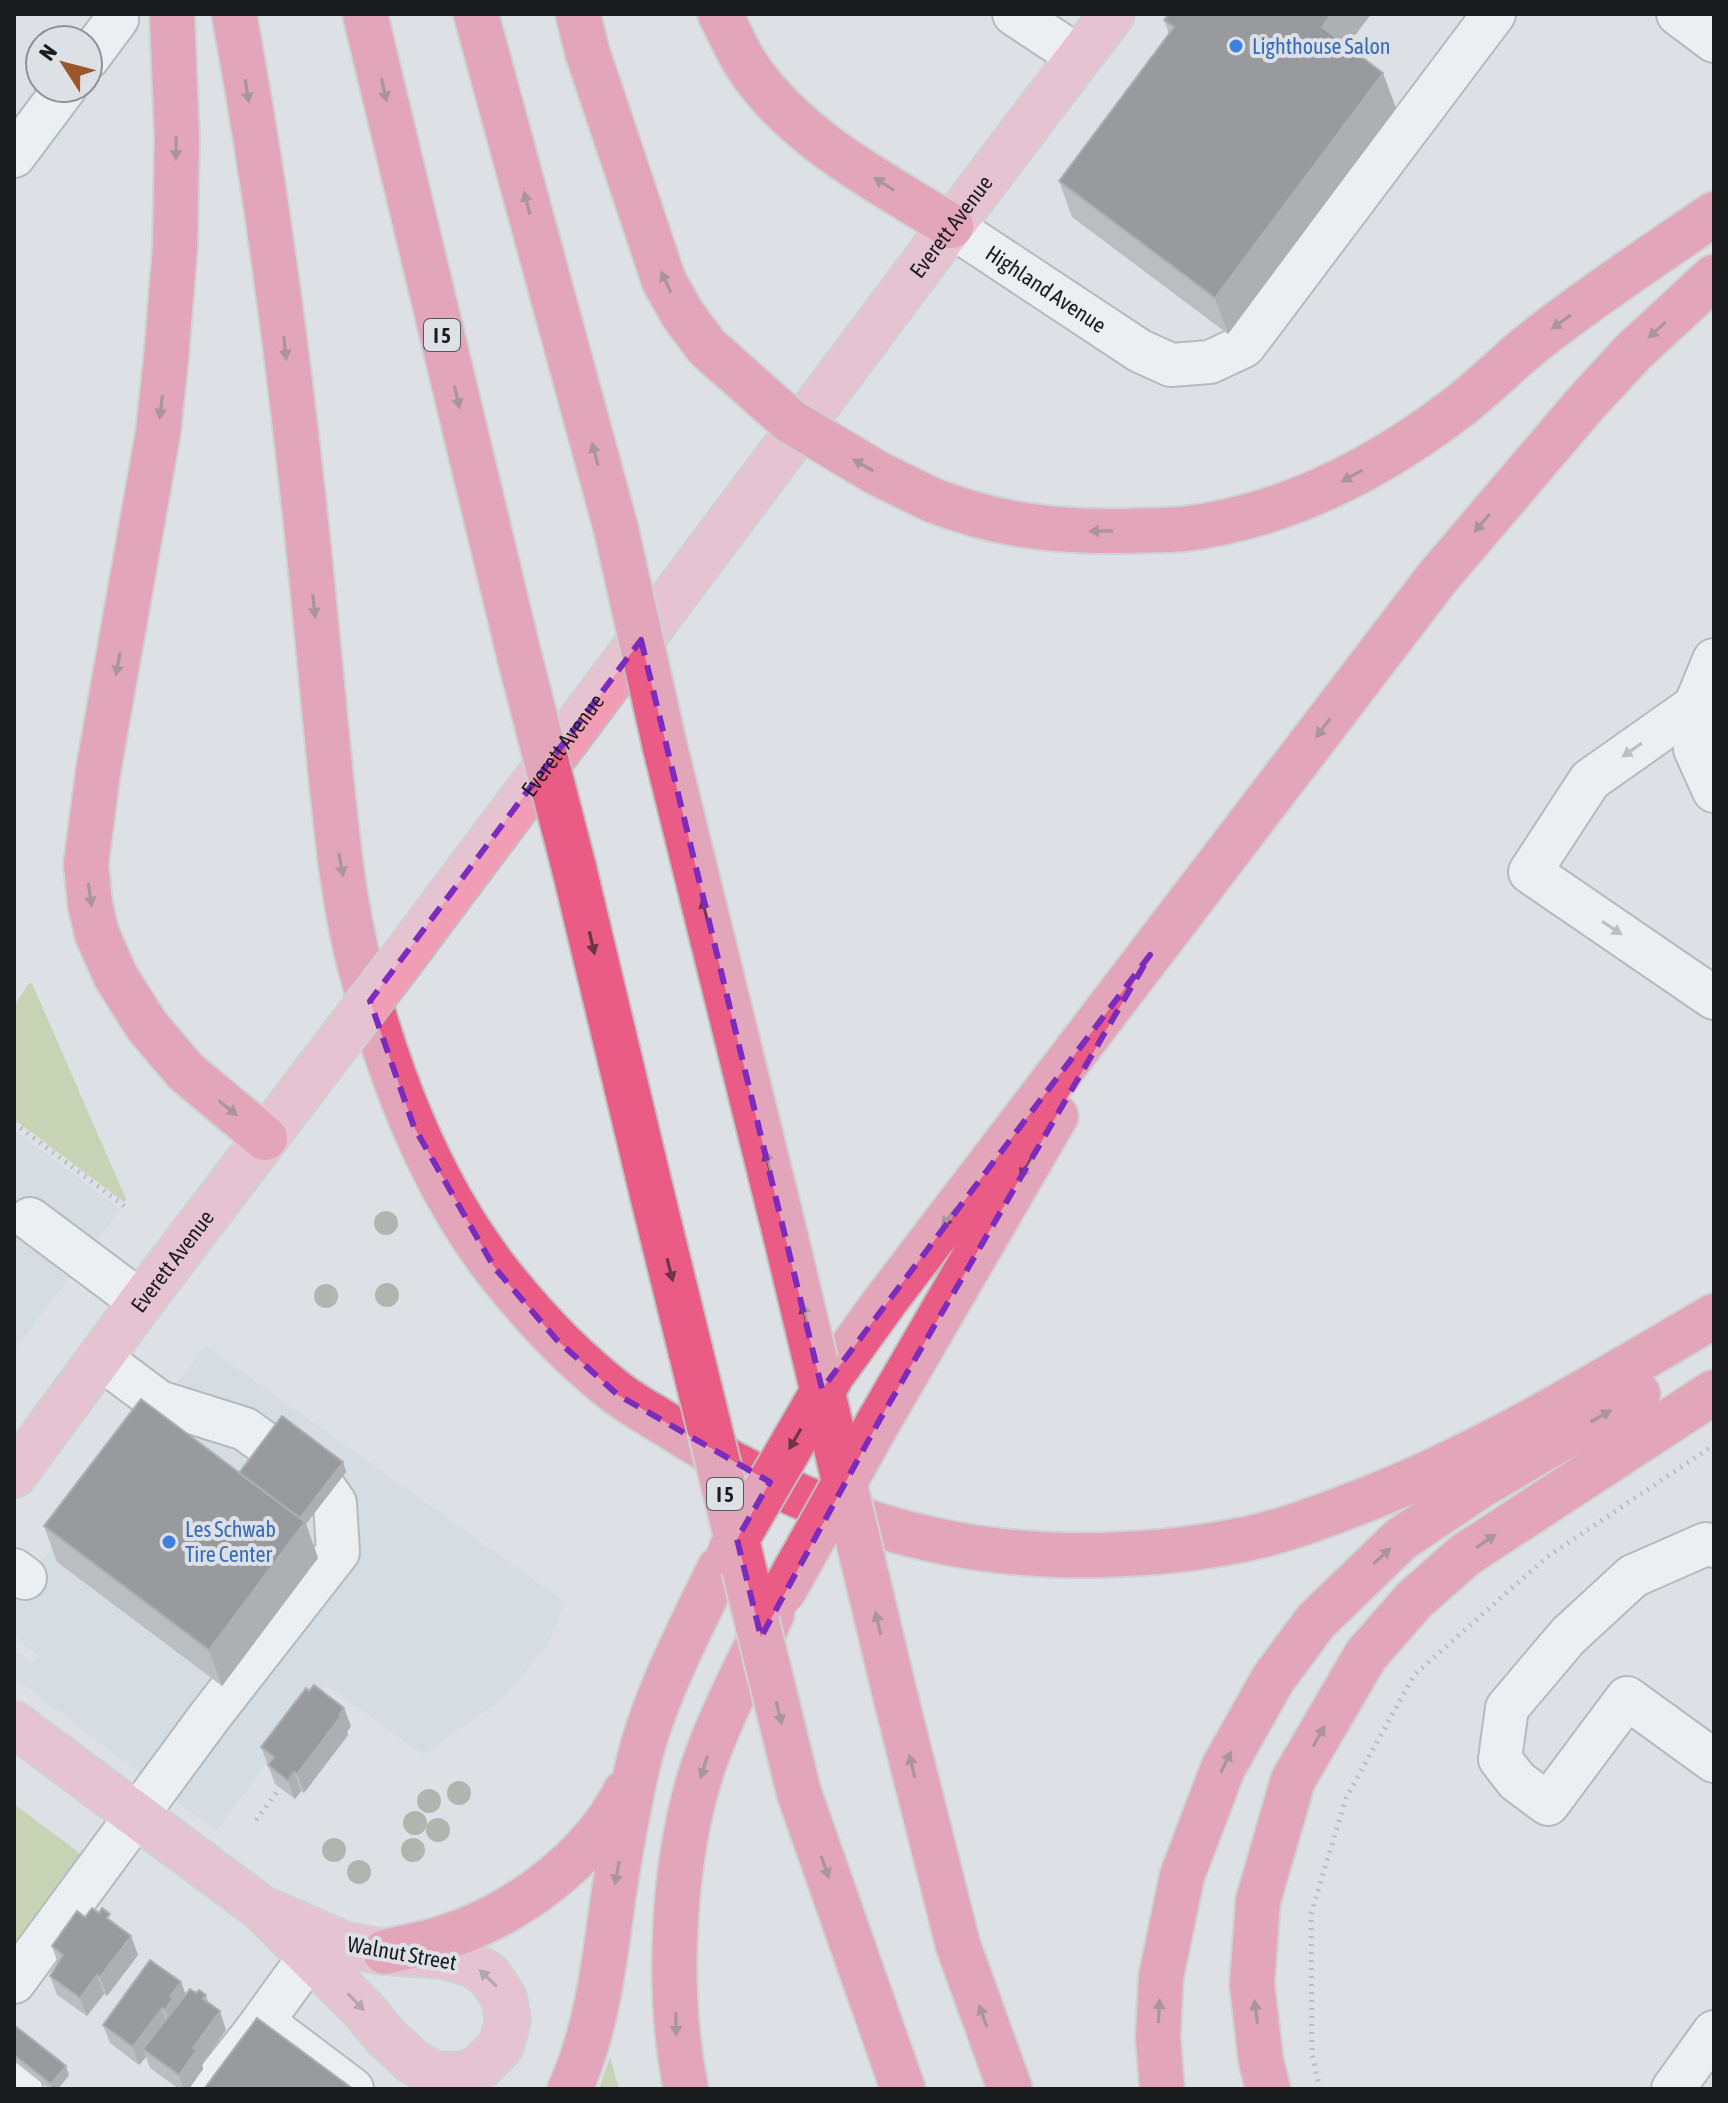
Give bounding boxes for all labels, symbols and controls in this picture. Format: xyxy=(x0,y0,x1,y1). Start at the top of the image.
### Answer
north arrow xyxy=(24,24,104,104)
place label: Lighthouse Salon xyxy=(1252,33,1391,59)
marker: Lighthouse Salon xyxy=(1227,37,1245,55)
text: N xyxy=(33,39,62,65)
one-way arrow xyxy=(378,77,390,102)
one-way arrow xyxy=(242,79,254,104)
one-way arrow xyxy=(170,136,183,161)
street label: Everett Avenue xyxy=(904,170,998,283)
one-way arrow xyxy=(873,178,895,192)
one-way arrow xyxy=(521,190,533,215)
street label: Highland Avenue xyxy=(981,240,1111,338)
one-way arrow xyxy=(659,270,673,293)
one-way arrow xyxy=(1550,314,1571,329)
road number: I 5 xyxy=(424,319,460,351)
one-way arrow xyxy=(1648,321,1667,339)
one-way arrow xyxy=(279,336,292,361)
one-way arrow xyxy=(452,385,464,410)
one-way arrow xyxy=(154,395,167,420)
one-way arrow xyxy=(589,441,601,466)
one-way arrow xyxy=(852,458,874,472)
one-way arrow xyxy=(1341,468,1363,482)
one-way arrow xyxy=(1475,513,1491,533)
one-way arrow xyxy=(1088,525,1113,537)
one-way arrow xyxy=(308,594,321,619)
one-way arrow xyxy=(112,651,124,676)
street label: Everett Avenue xyxy=(516,689,609,801)
one-way arrow xyxy=(1315,718,1331,738)
one-way arrow xyxy=(1621,742,1642,757)
one-way arrow xyxy=(335,853,347,878)
one-way arrow xyxy=(83,883,96,908)
one-way arrow xyxy=(699,897,711,922)
one-way arrow xyxy=(1601,920,1622,935)
one-way arrow xyxy=(586,931,599,956)
one-way arrow xyxy=(218,1099,238,1116)
one-way arrow xyxy=(761,1150,773,1175)
one-way arrow xyxy=(1019,1157,1033,1179)
street label: Everett Avenue xyxy=(125,1205,219,1317)
one-way arrow xyxy=(942,1207,958,1227)
one-way arrow xyxy=(665,1258,677,1283)
one-way arrow xyxy=(798,1303,810,1328)
one-way arrow xyxy=(1590,1409,1612,1423)
one-way arrow xyxy=(788,1428,802,1450)
road number: I 5 xyxy=(707,1478,743,1510)
place label: Les Schwab Tire Center xyxy=(185,1516,276,1567)
marker: Les Schwab Tire Center xyxy=(160,1533,178,1551)
one-way arrow xyxy=(1475,1534,1496,1549)
one-way arrow xyxy=(1373,1548,1392,1566)
one-way arrow xyxy=(871,1610,883,1635)
one-way arrow xyxy=(774,1700,786,1725)
one-way arrow xyxy=(1312,1725,1326,1747)
one-way arrow xyxy=(1219,1750,1233,1773)
one-way arrow xyxy=(906,1753,918,1778)
one-way arrow xyxy=(697,1755,710,1779)
one-way arrow xyxy=(819,1855,832,1879)
one-way arrow xyxy=(611,1861,623,1886)
street label: Walnut Street xyxy=(345,1931,459,1975)
one-way arrow xyxy=(479,1969,497,1988)
one-way arrow xyxy=(346,1992,365,2011)
one-way arrow xyxy=(1153,1998,1166,2023)
one-way arrow xyxy=(1249,1999,1262,2024)
one-way arrow xyxy=(977,2003,989,2027)
one-way arrow xyxy=(670,2012,683,2037)

